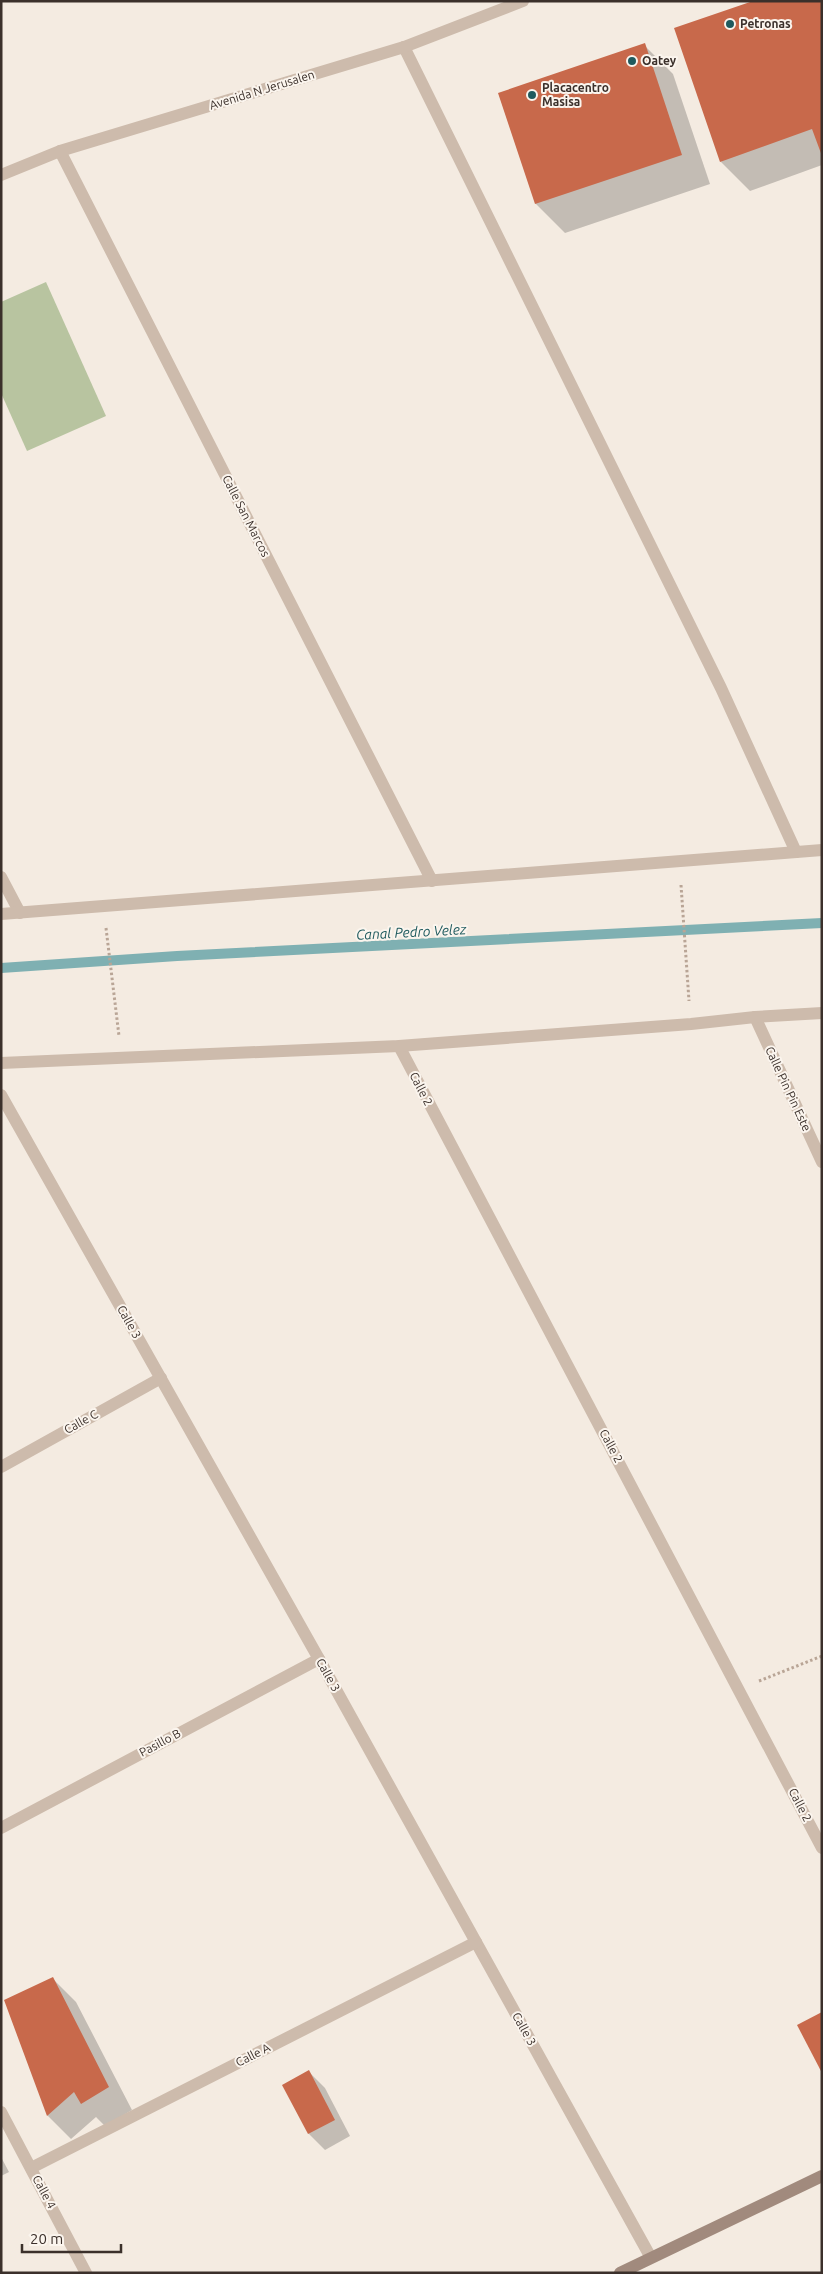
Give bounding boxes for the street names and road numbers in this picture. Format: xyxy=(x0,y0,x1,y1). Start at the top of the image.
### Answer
street label: Avenida N Jerusalen xyxy=(208,67,316,112)
street label: Calle San Marcos xyxy=(220,473,273,559)
street label: Calle Pin Pin Este xyxy=(763,1044,814,1133)
street label: Calle 2 xyxy=(407,1070,435,1108)
street label: Calle 3 xyxy=(115,1303,144,1341)
street label: Calle C xyxy=(62,1407,100,1436)
street label: Calle 2 xyxy=(597,1427,626,1465)
street label: Calle 3 xyxy=(314,1656,343,1694)
street label: Pasillo B xyxy=(137,1726,183,1759)
street label: Calle 2 xyxy=(786,1786,814,1824)
street label: Calle 3 xyxy=(510,2010,539,2048)
street label: Calle A xyxy=(233,2040,272,2069)
street label: Calle 4 xyxy=(30,2173,59,2211)

